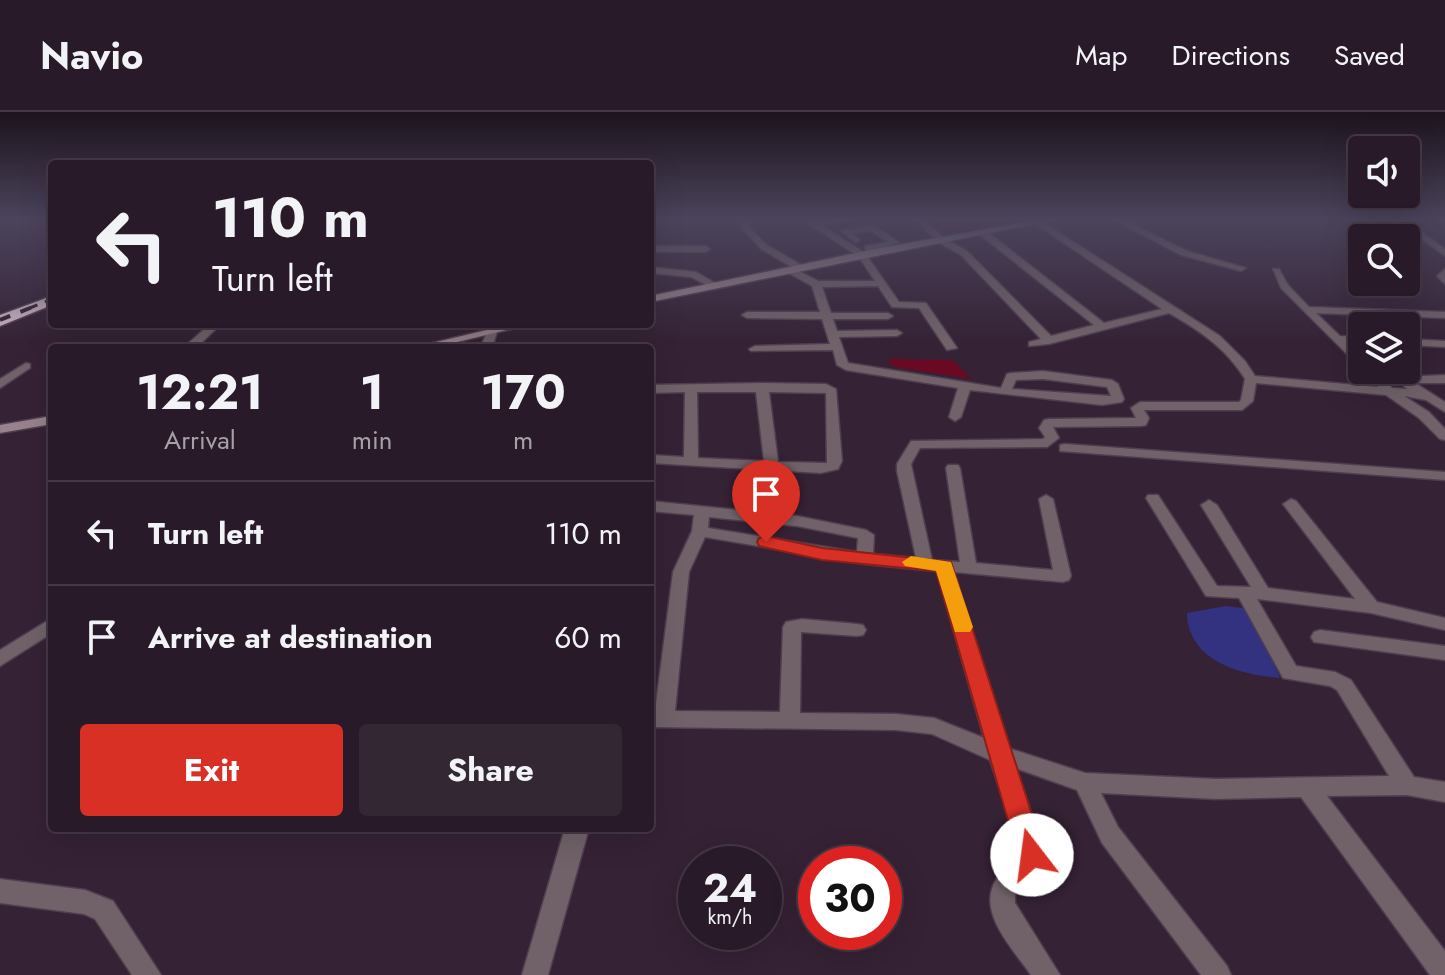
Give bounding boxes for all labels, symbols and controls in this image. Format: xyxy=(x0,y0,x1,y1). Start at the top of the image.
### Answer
text: Navio xyxy=(40,28,143,83)
text: Map xyxy=(1075,35,1127,76)
text: Directions xyxy=(1171,35,1290,76)
text: Saved xyxy=(1334,35,1405,76)
map controls xyxy=(1348,136,1420,384)
button: sound xyxy=(1348,136,1420,208)
text: 110 m xyxy=(212,177,369,258)
icon: left xyxy=(80,192,184,296)
button: search xyxy=(1348,224,1420,296)
text: Turn left xyxy=(212,252,333,304)
button: layers xyxy=(1348,312,1420,384)
text: 12:21 xyxy=(136,358,264,427)
text: 1 xyxy=(360,358,384,427)
text: 170 xyxy=(481,358,566,427)
text: Arrival xyxy=(164,421,236,459)
text: min xyxy=(352,421,392,459)
text: m xyxy=(513,421,533,459)
pin xyxy=(732,460,800,542)
icon: arrive xyxy=(744,472,788,516)
icon: left xyxy=(80,511,124,555)
text: Turn left xyxy=(148,512,263,555)
text: 110 m xyxy=(545,512,622,555)
icon: arrive xyxy=(80,615,124,659)
text: Arrive at destination xyxy=(148,616,433,659)
text: 60 m xyxy=(554,616,622,659)
button: Exit xyxy=(80,724,343,816)
button: Share xyxy=(359,724,622,816)
position arrow xyxy=(990,813,1074,897)
speed limit sign: 30 xyxy=(798,846,902,950)
text: 24 xyxy=(703,859,757,917)
text: km/h xyxy=(707,903,753,932)

